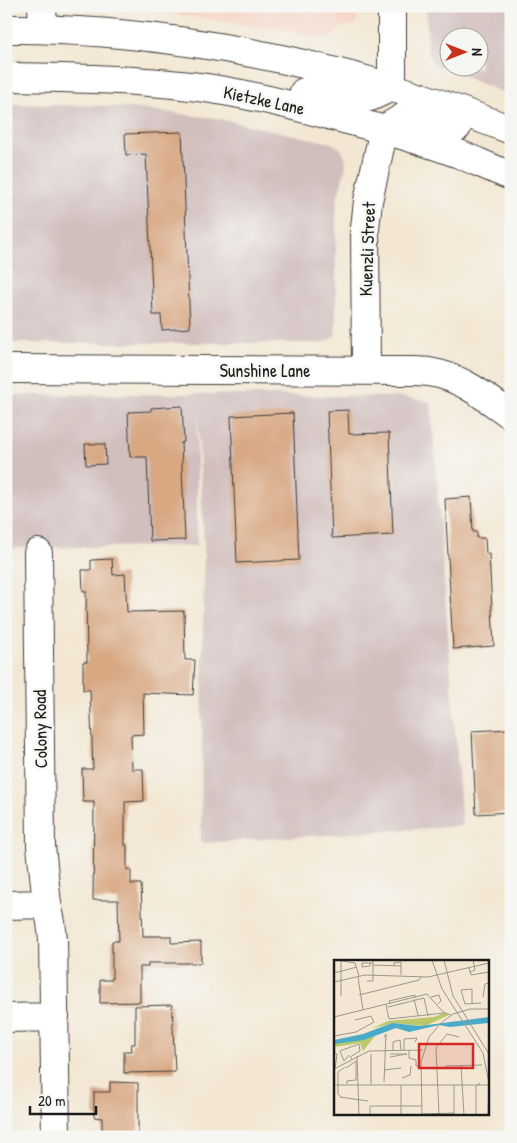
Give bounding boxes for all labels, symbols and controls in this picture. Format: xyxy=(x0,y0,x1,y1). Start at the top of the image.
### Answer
north arrow xyxy=(440,28,490,78)
text: N xyxy=(468,48,487,56)
street label: Kietzke Lane xyxy=(221,79,307,121)
street label: Kuenzli Street xyxy=(353,201,381,297)
street label: Sunshine Lane xyxy=(220,358,310,383)
street label: Colony Road xyxy=(27,690,53,768)
inset map xyxy=(334,960,490,1116)
scale bar xyxy=(30,1083,96,1115)
text: 20 m xyxy=(38,1090,65,1111)

